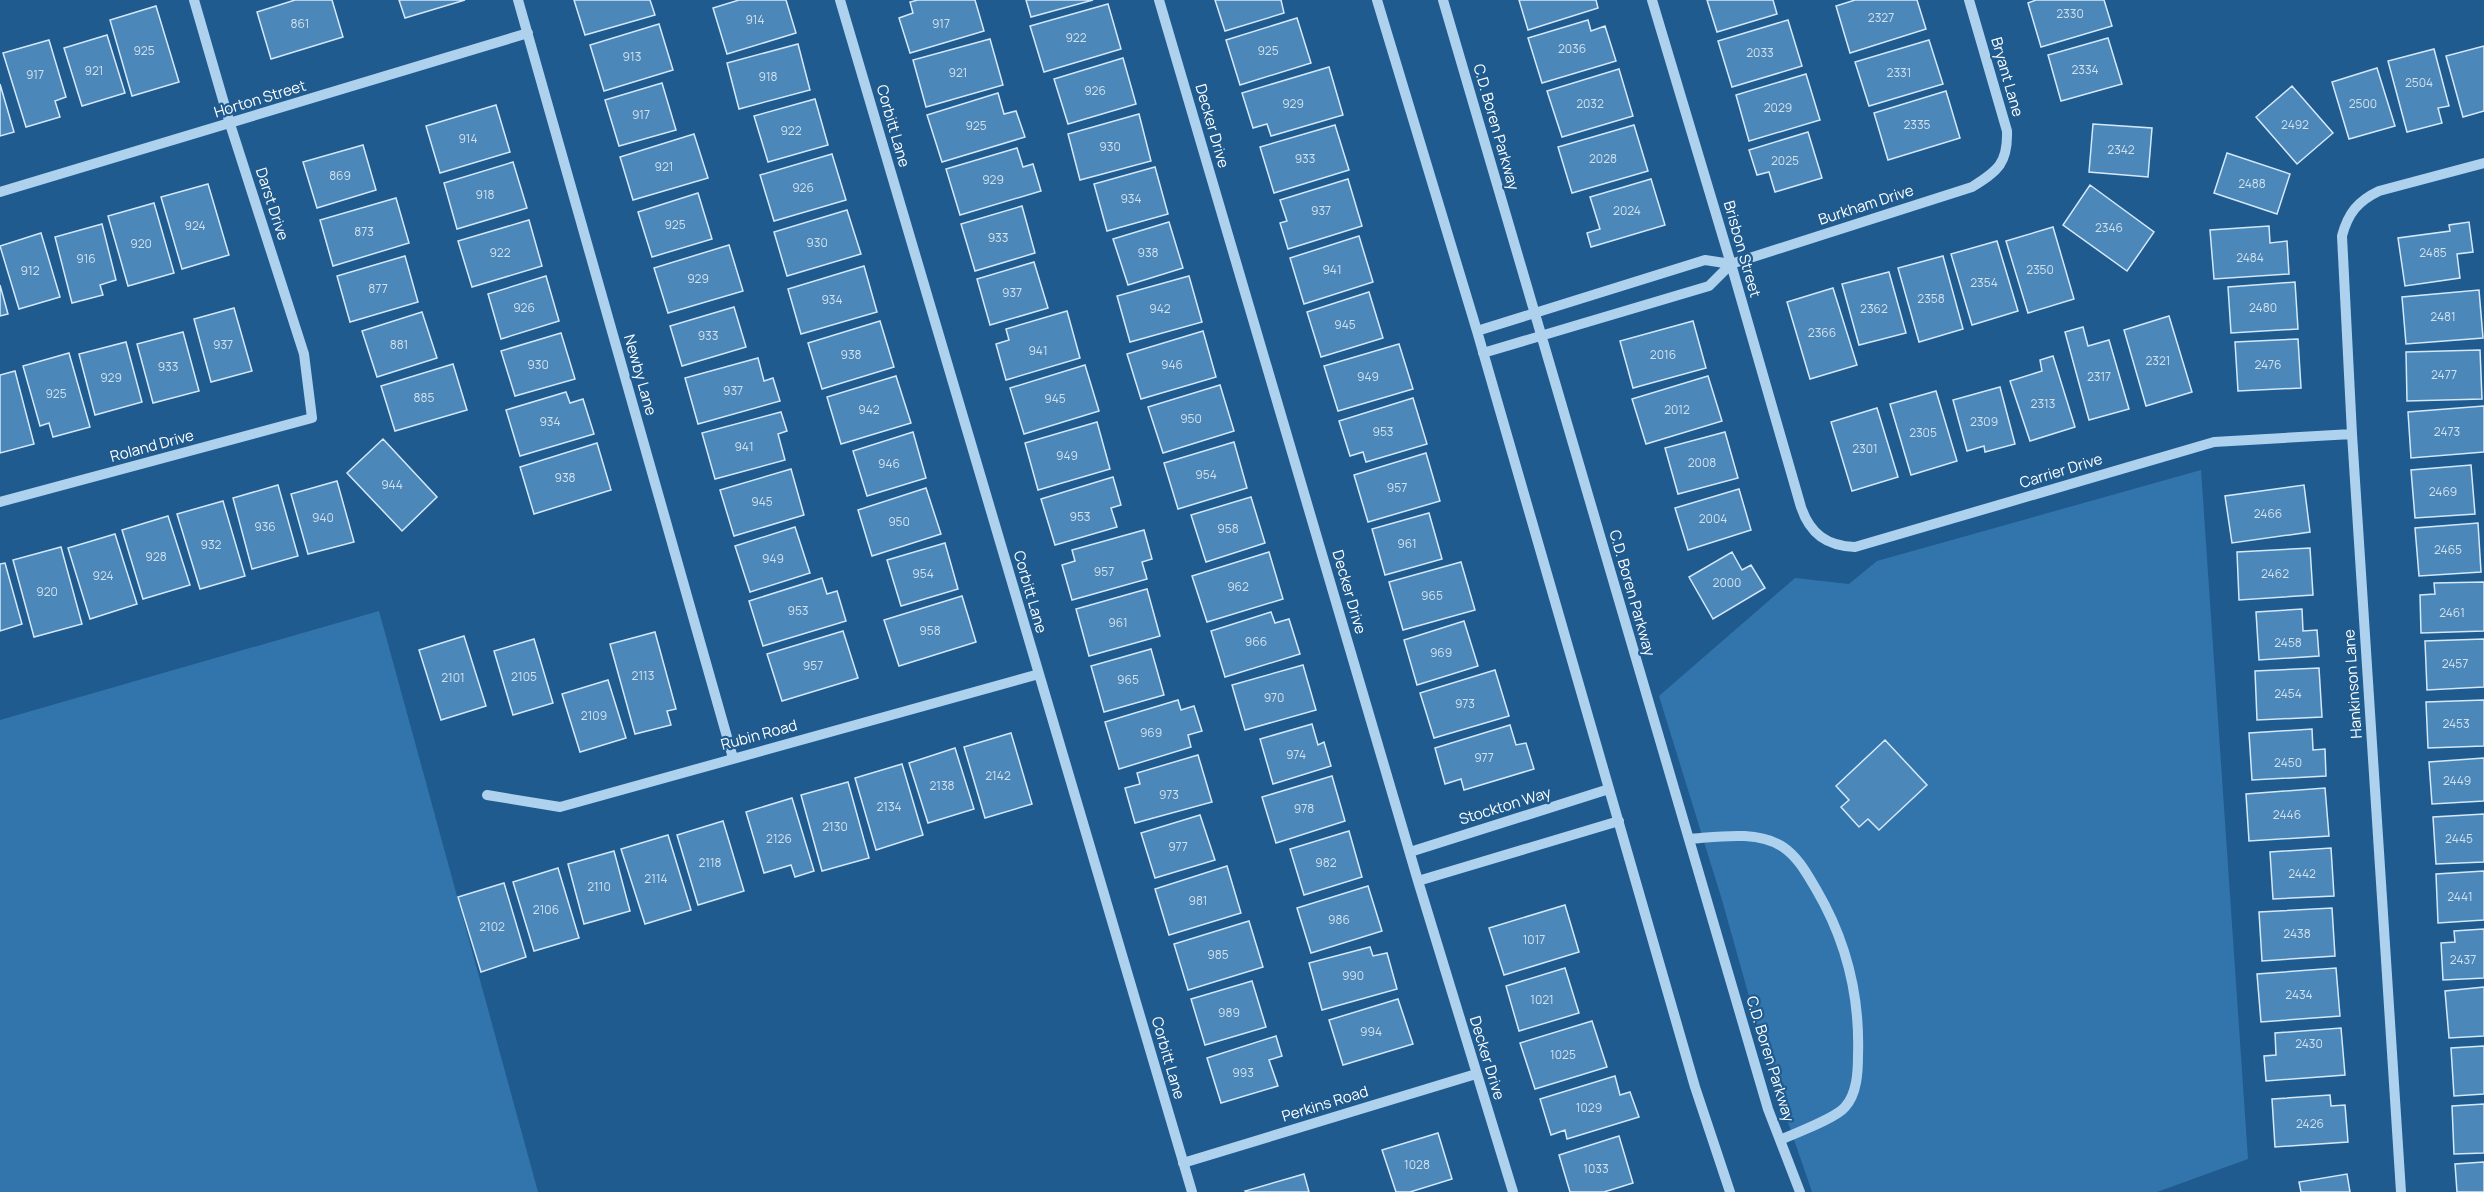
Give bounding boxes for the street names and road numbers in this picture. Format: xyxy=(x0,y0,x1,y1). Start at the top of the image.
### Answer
street label: Bryant Lane xyxy=(1986,35,2029,119)
street label: C.D. Boren Parkway xyxy=(1468,61,1525,193)
street label: Horton Street xyxy=(211,75,308,122)
street label: Decker Drive xyxy=(1190,81,1235,171)
street label: Corbitt Lane xyxy=(872,82,915,170)
street label: Darst Drive xyxy=(251,165,294,243)
street label: Burkham Drive xyxy=(1816,179,1916,230)
street label: Brisbon Street xyxy=(1719,198,1766,300)
street label: Newby Lane xyxy=(619,332,662,418)
street label: Roland Drive xyxy=(108,424,196,467)
street label: Carrier Drive xyxy=(2017,448,2105,493)
street label: C.D. Boren Parkway xyxy=(1604,527,1661,659)
street label: Decker Drive xyxy=(1327,547,1372,637)
street label: Corbitt Lane xyxy=(1009,548,1052,636)
street label: Hankinson Lane xyxy=(2338,628,2367,739)
street label: Rubin Road xyxy=(718,714,799,755)
street label: Stockton Way xyxy=(1456,782,1554,829)
street label: C.D. Boren Parkway xyxy=(1741,993,1800,1124)
street label: Decker Drive xyxy=(1465,1013,1510,1103)
street label: Corbitt Lane xyxy=(1147,1014,1190,1102)
street label: Perkins Road xyxy=(1279,1080,1371,1127)

